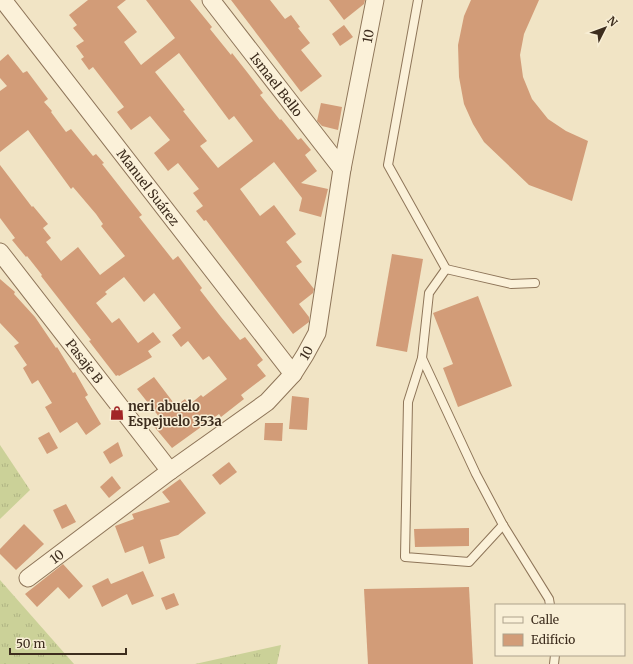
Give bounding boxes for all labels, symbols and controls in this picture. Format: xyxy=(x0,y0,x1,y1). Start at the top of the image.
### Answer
north arrow xyxy=(585,8,625,48)
text: N xyxy=(604,13,621,29)
street label: 10 xyxy=(358,28,378,44)
street label: Ismael Bello xyxy=(246,49,307,120)
street label: Manuel Suárez xyxy=(113,146,183,229)
street label: Pasaje B xyxy=(62,336,107,387)
street label: 10 xyxy=(295,343,317,363)
place label: neri abuelo Espejuelo 353a xyxy=(128,398,222,430)
shop icon: neri abuelo Espejuelo 353a xyxy=(109,405,125,421)
street label: 10 xyxy=(46,545,67,567)
legend xyxy=(495,604,625,656)
text: Calle xyxy=(531,612,559,627)
scale bar xyxy=(10,630,126,656)
text: Edificio xyxy=(531,632,575,647)
text: 50 m xyxy=(16,636,45,651)

